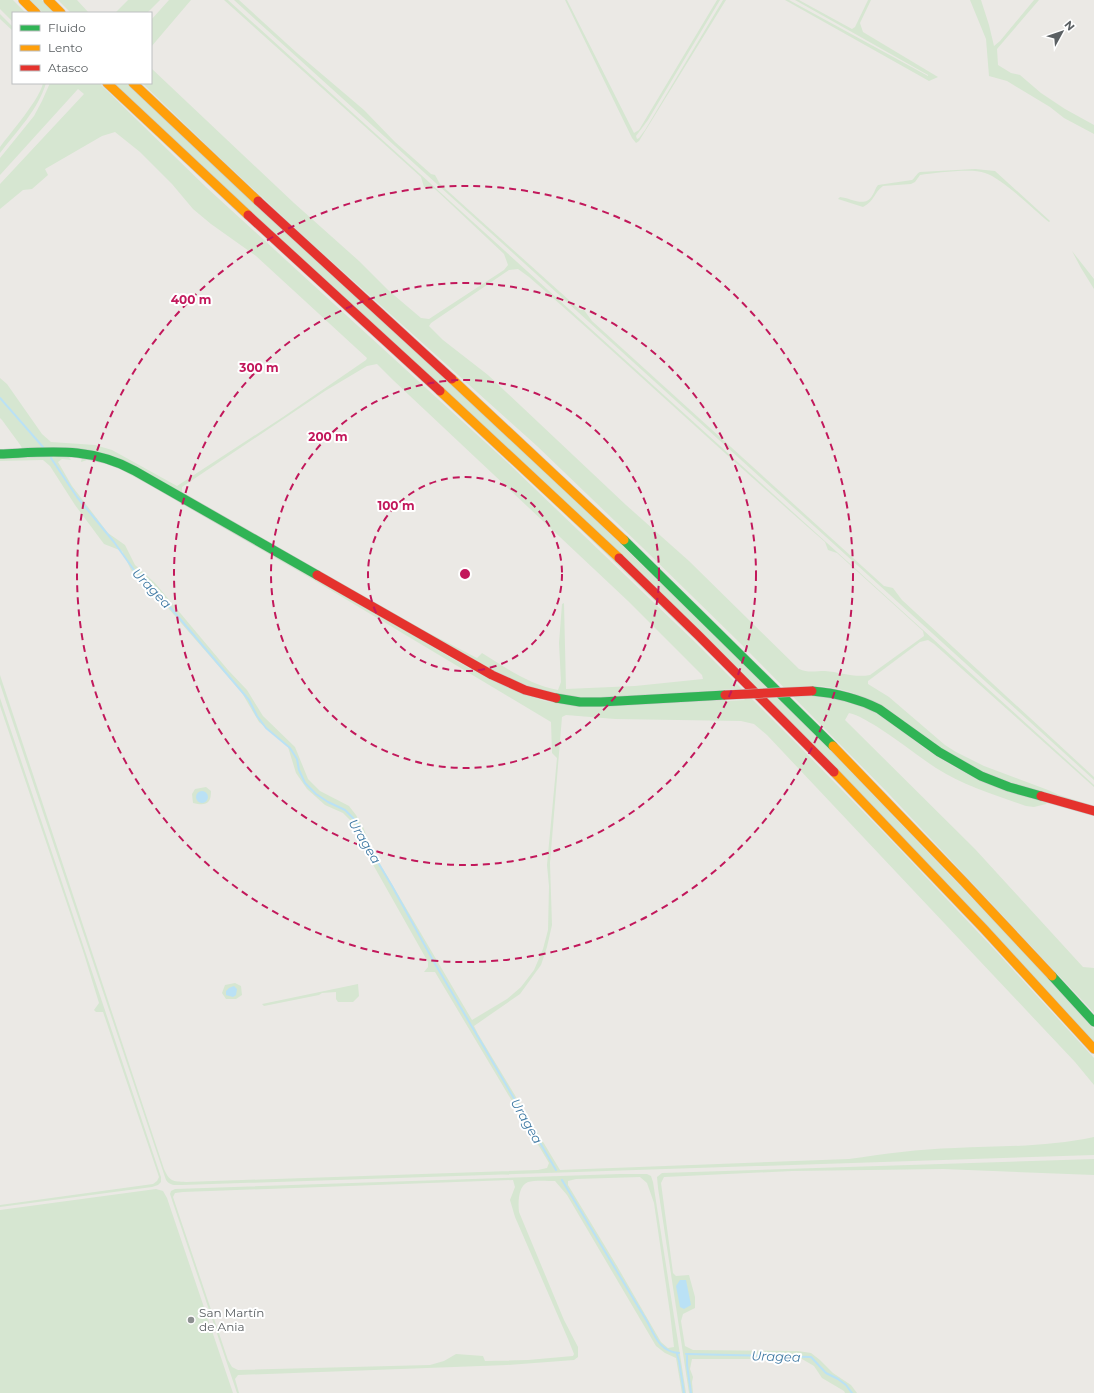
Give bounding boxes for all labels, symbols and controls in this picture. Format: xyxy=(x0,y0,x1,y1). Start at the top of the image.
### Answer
legend xyxy=(12,12,152,84)
north arrow xyxy=(1042,12,1082,52)
text: N xyxy=(1061,18,1078,33)
text: Fluido xyxy=(48,20,86,35)
text: Lento xyxy=(48,40,83,55)
text: Atasco xyxy=(48,60,88,75)
text: 400 m xyxy=(171,292,211,307)
text: 300 m xyxy=(238,360,279,375)
text: 200 m xyxy=(308,429,348,444)
text: 100 m xyxy=(378,498,414,513)
water label: Uragea xyxy=(129,565,175,611)
centre of rings xyxy=(458,567,472,581)
water label: Uragea xyxy=(345,816,385,866)
water label: Uragea xyxy=(508,1096,546,1147)
place label: San Martín de Ania xyxy=(199,1305,264,1334)
marker: San Martín de Ania xyxy=(186,1315,196,1325)
water label: Uragea xyxy=(751,1347,801,1365)

